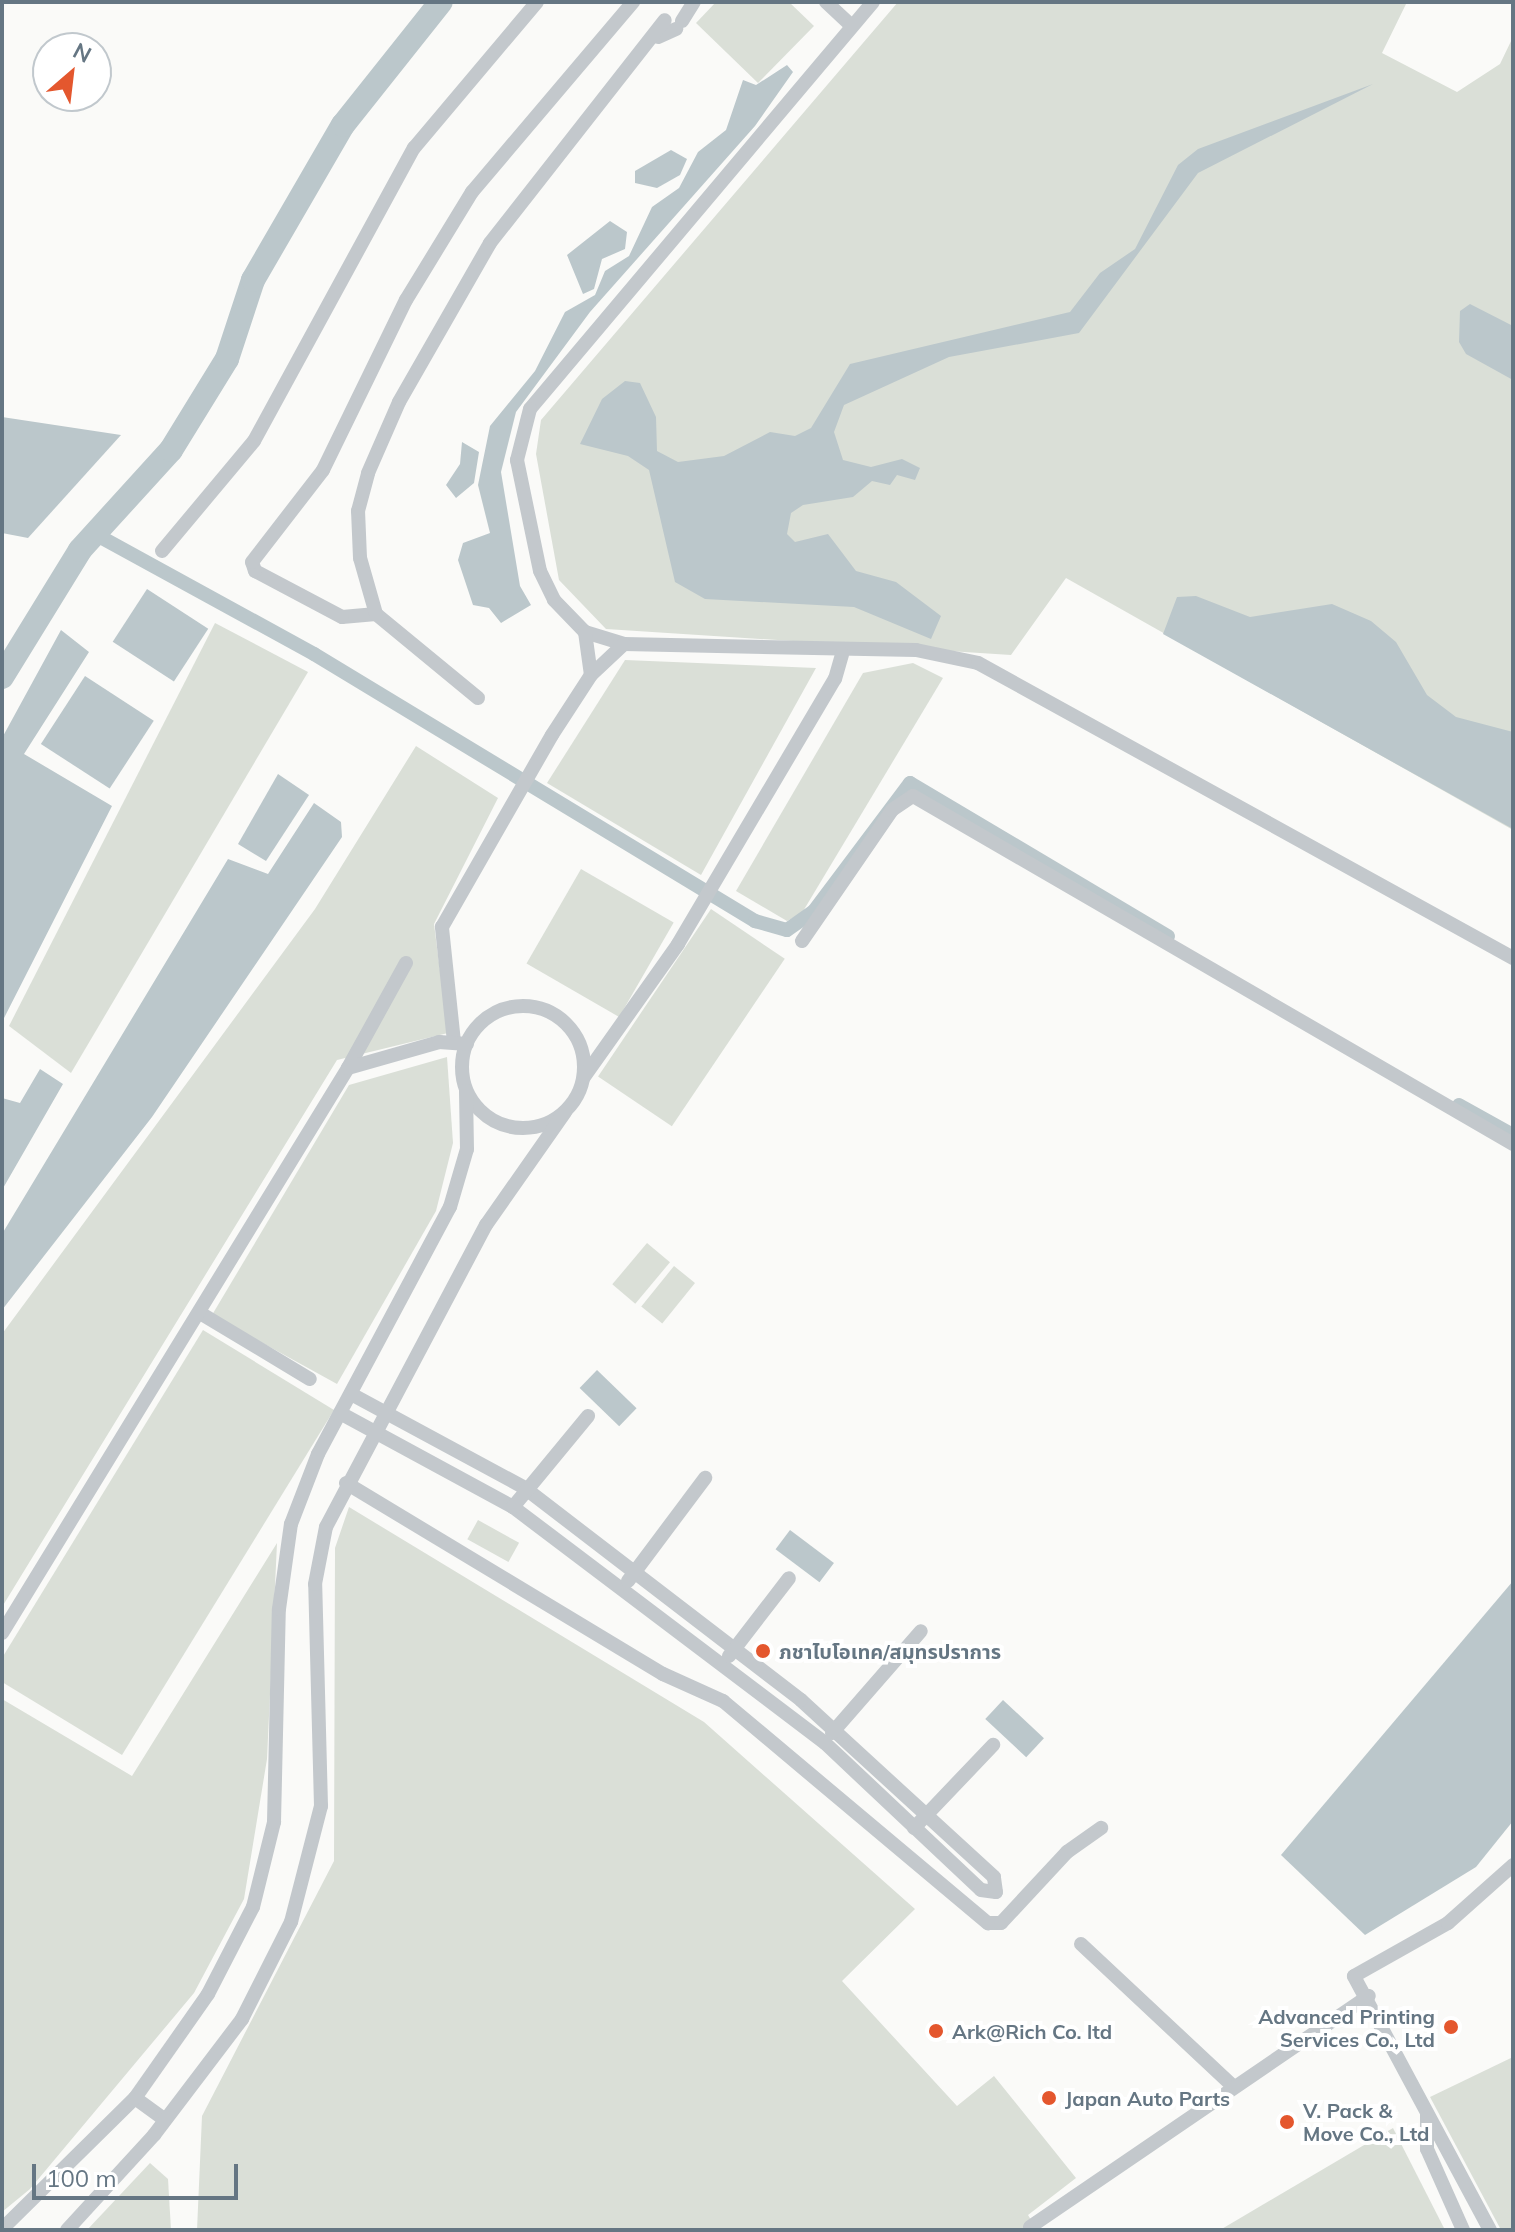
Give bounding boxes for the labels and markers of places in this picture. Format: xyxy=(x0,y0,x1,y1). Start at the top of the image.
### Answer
place label: ภชาไบโอเทค/สมุทรปราการ xyxy=(779,1639,1001,1663)
marker: ภชาไบโอเทค/สมุทรปราการ xyxy=(754,1642,772,1660)
place label: Advanced Printing Services Co., Ltd xyxy=(1258,2004,1435,2051)
marker: Advanced Printing Services Co., Ltd xyxy=(1442,2018,1460,2036)
place label: Ark@Rich Co. ltd xyxy=(952,2019,1112,2043)
marker: Ark@Rich Co. ltd xyxy=(927,2022,945,2040)
place label: Japan Auto Parts xyxy=(1065,2086,1230,2110)
marker: Japan Auto Parts xyxy=(1040,2089,1058,2107)
place label: V. Pack & Move Co., Ltd xyxy=(1303,2098,1430,2145)
marker: V. Pack & Move Co., Ltd xyxy=(1278,2113,1296,2131)

